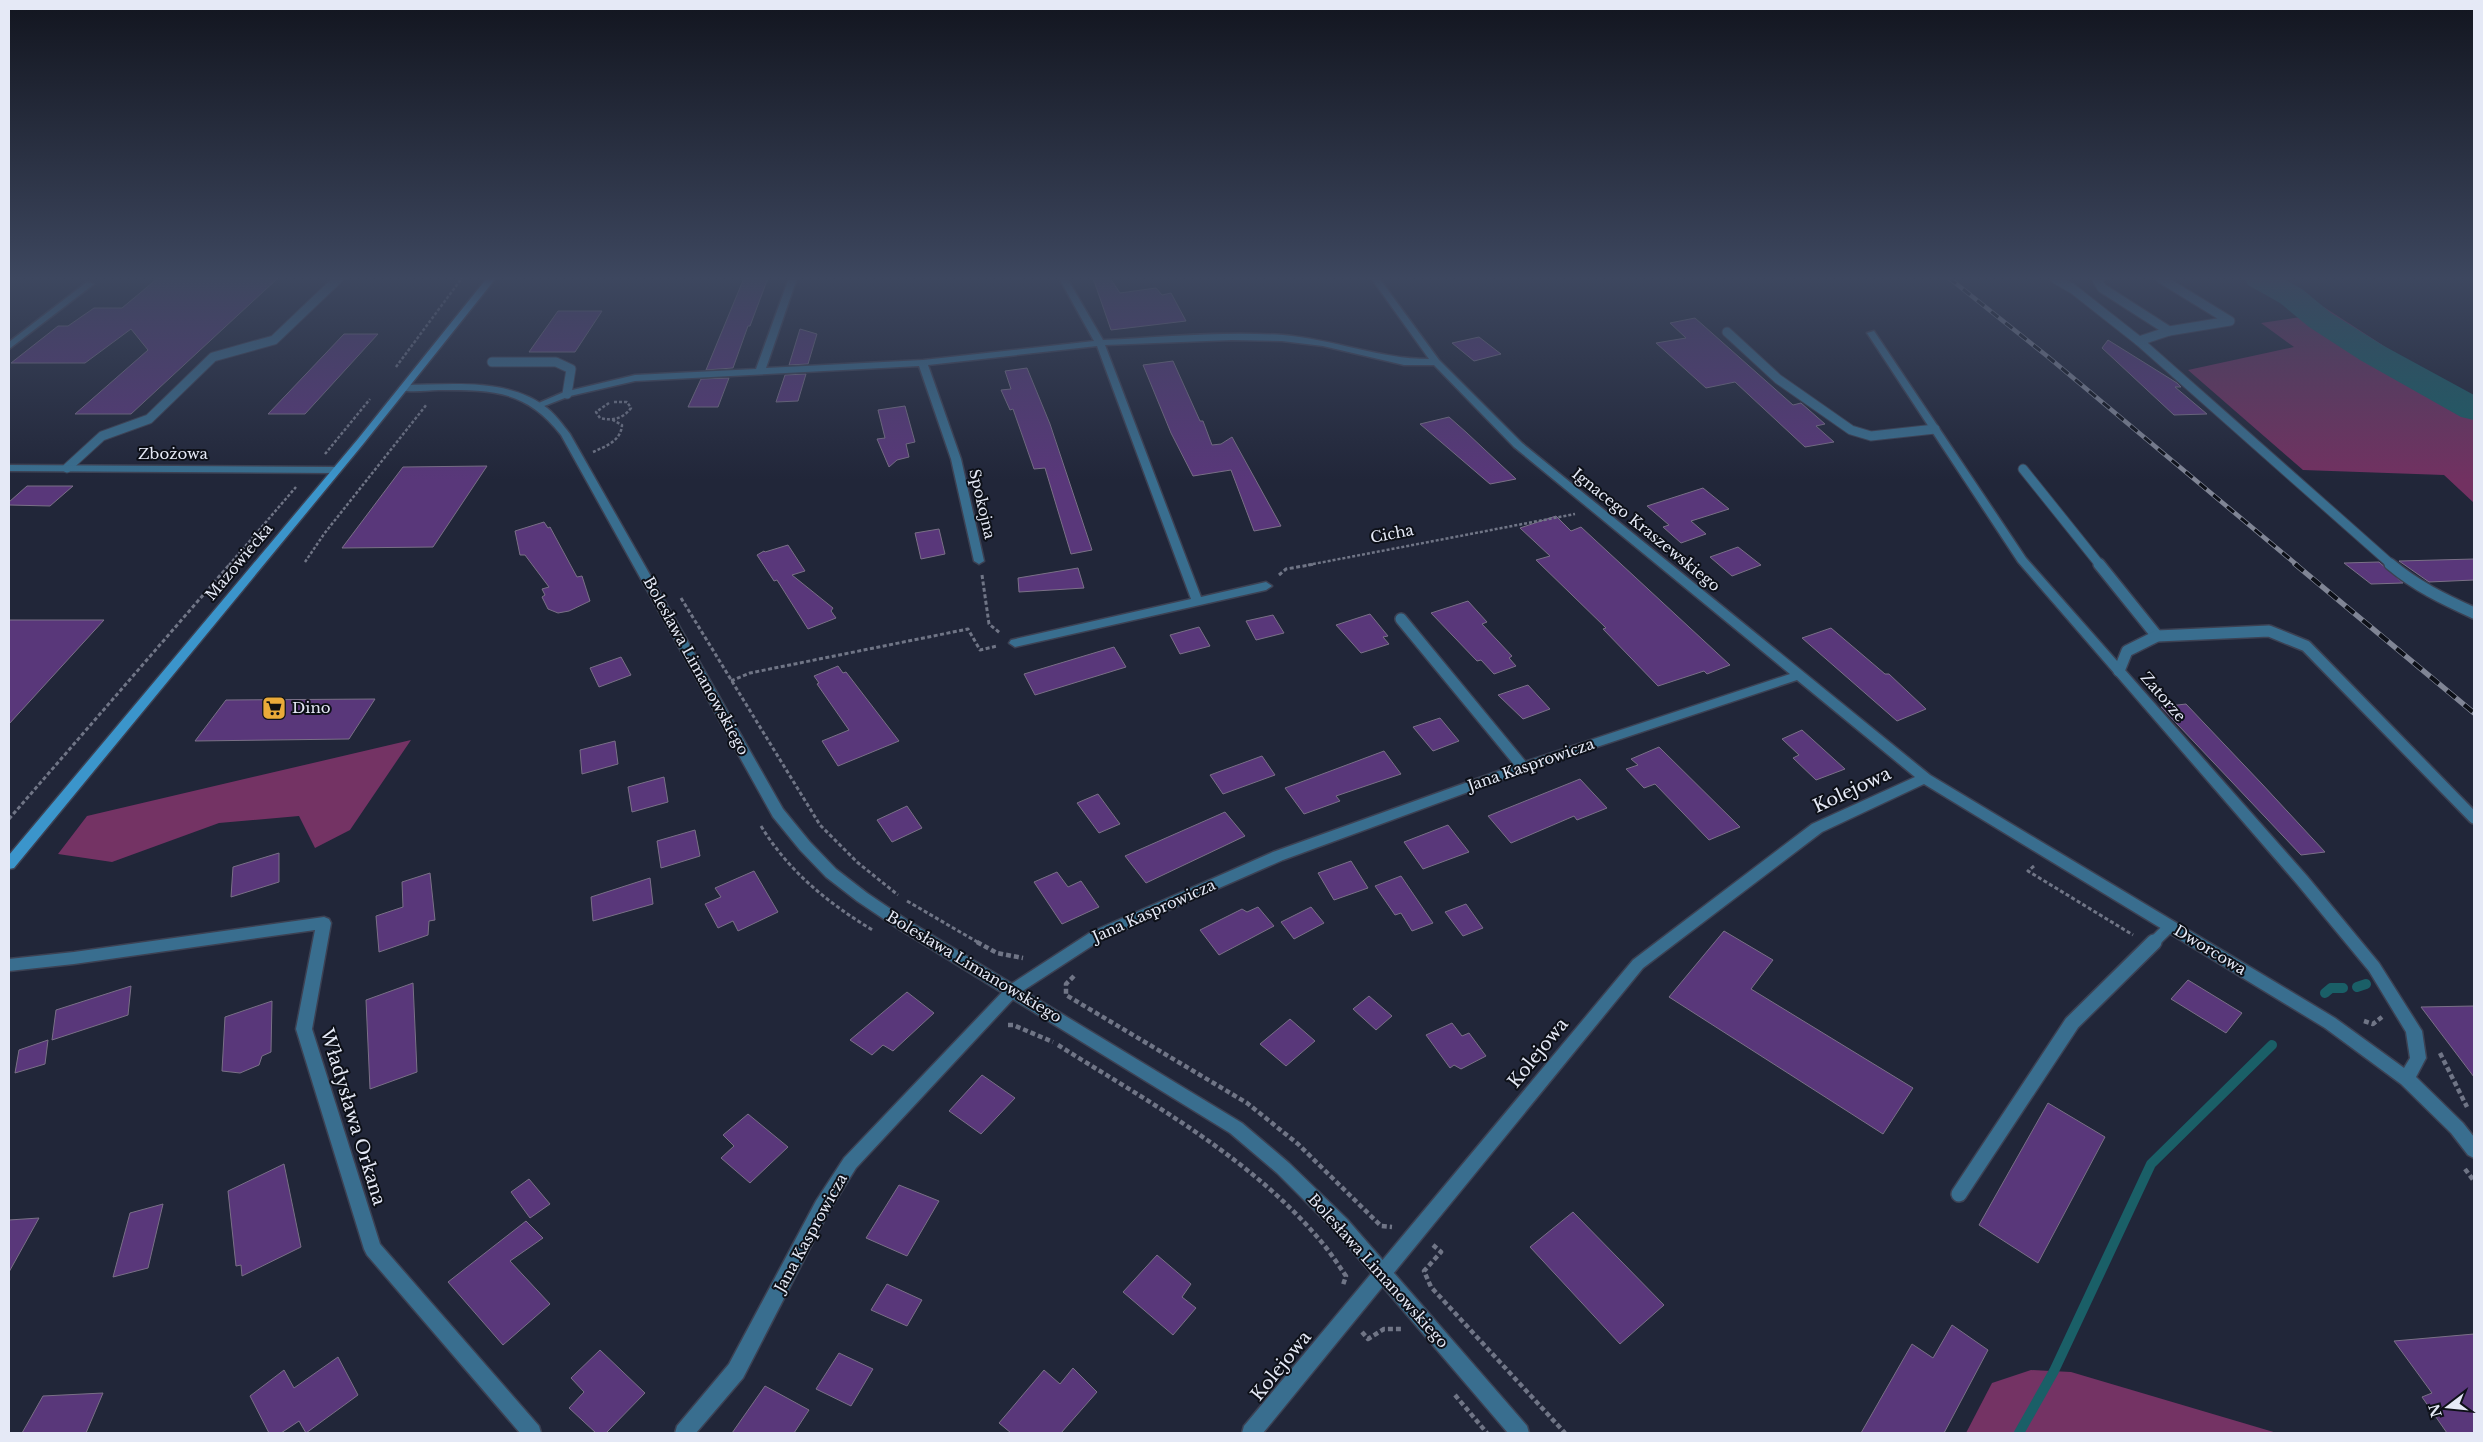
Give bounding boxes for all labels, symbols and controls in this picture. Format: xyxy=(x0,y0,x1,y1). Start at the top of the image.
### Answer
street label: Zbożowa xyxy=(138,444,209,463)
street label: Ignacego Kraszewskiego xyxy=(1568,464,1724,595)
street label: Spokojna xyxy=(965,467,1000,541)
street label: Mazowiecka xyxy=(201,519,277,604)
street label: Cicha xyxy=(1369,520,1416,547)
street label: Bolesława Limanowskiego xyxy=(639,573,754,758)
street label: Zatorze xyxy=(2137,668,2190,725)
supermarket icon: Dino xyxy=(261,695,287,721)
place label: Dino xyxy=(292,698,331,717)
street label: Jana Kasprowicza xyxy=(1463,734,1597,796)
street label: Kolejowa xyxy=(1810,762,1894,818)
street label: Jana Kasprowicza xyxy=(1088,875,1219,947)
street label: Bolesława Limanowskiego xyxy=(883,907,1065,1027)
street label: Dworcowa xyxy=(2171,921,2250,979)
street label: Kolejowa xyxy=(1503,1014,1573,1092)
street label: Władysława Orkana xyxy=(315,1025,390,1208)
street label: Jana Kasprowicza xyxy=(769,1170,851,1297)
street label: Bolesława Limanowskiego xyxy=(1304,1190,1453,1352)
street label: Kolejowa xyxy=(1246,1327,1316,1405)
north arrow xyxy=(2423,1382,2473,1432)
text: N xyxy=(2425,1402,2446,1419)

